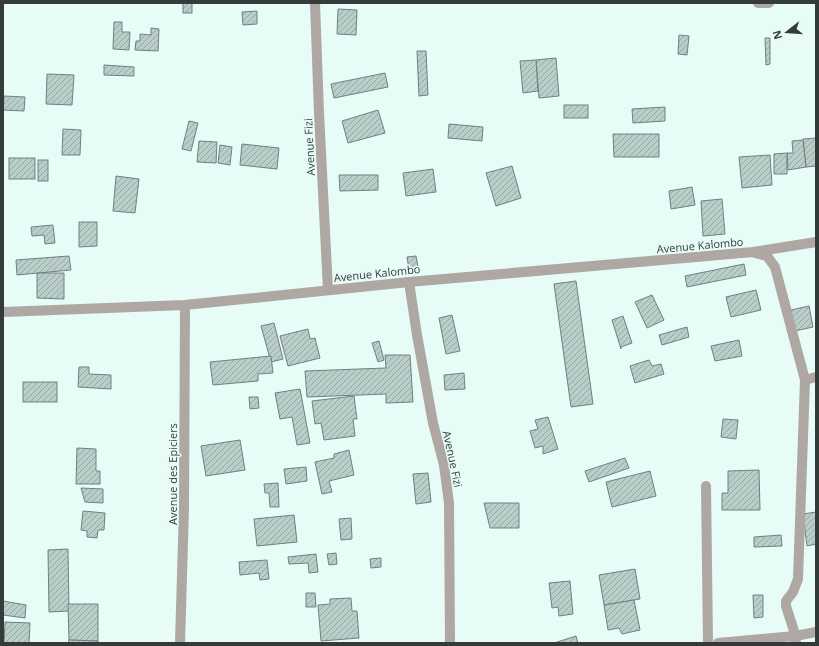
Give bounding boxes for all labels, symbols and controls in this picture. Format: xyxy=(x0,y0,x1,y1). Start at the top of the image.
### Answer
north arrow xyxy=(767,12,807,52)
text: N xyxy=(768,29,785,42)
street label: Avenue Fizi xyxy=(300,118,318,176)
street label: Avenue Kalombo xyxy=(656,234,744,256)
street label: Avenue Kalombo xyxy=(333,261,421,285)
street label: Avenue des Epiciers xyxy=(165,423,180,525)
street label: Avenue Fizi xyxy=(440,429,466,489)

